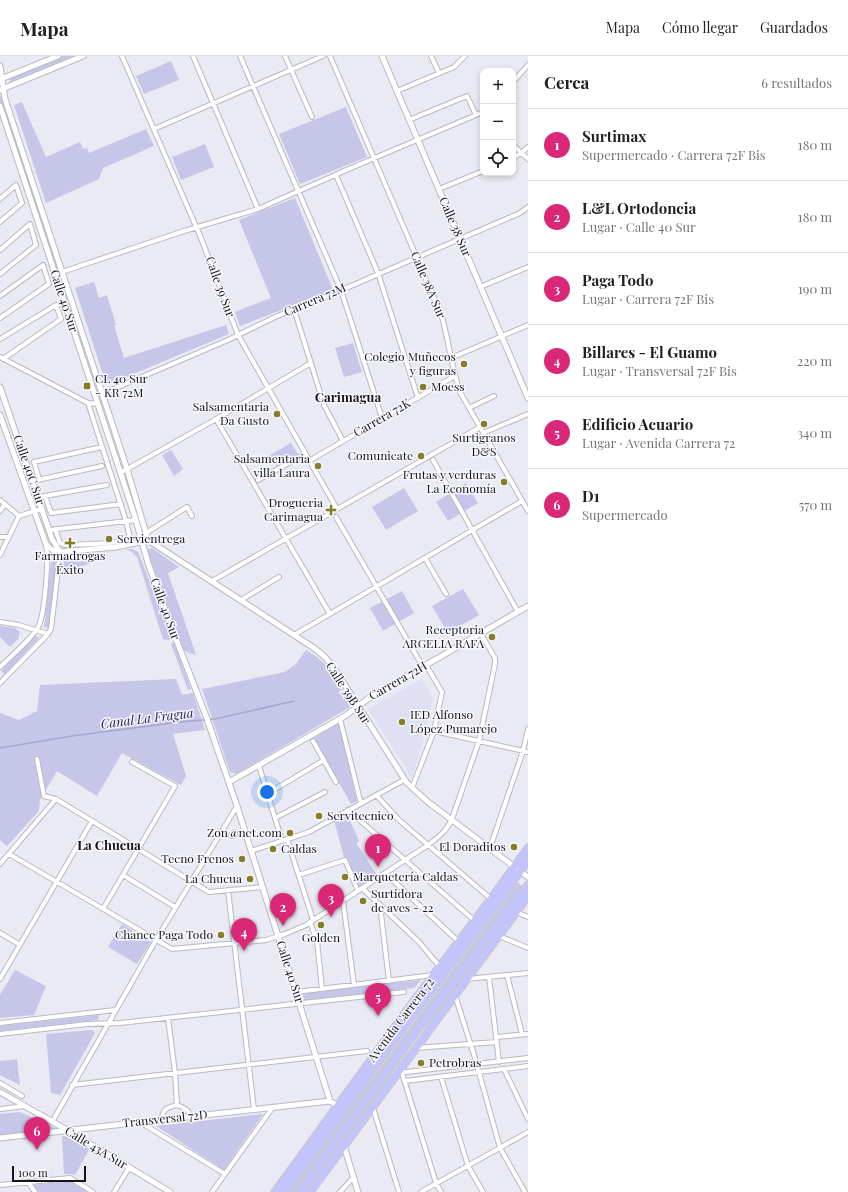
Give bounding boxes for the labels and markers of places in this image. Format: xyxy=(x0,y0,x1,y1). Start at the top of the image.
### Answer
place label: Colegio Muñecos y figuras xyxy=(364,348,456,378)
marker: Colegio Muñecos y figuras xyxy=(459,359,469,369)
place label: CL 40 Sur - KR 72M xyxy=(95,370,149,400)
place label: Moess xyxy=(431,378,465,394)
marker: CL 40 Sur - KR 72M xyxy=(82,381,92,391)
marker: Moess xyxy=(418,382,428,392)
place label: Salsamentaria Da Gusto xyxy=(193,398,269,428)
marker: Salsamentaria Da Gusto xyxy=(272,409,282,419)
marker: Surtigranos D&S xyxy=(479,419,489,429)
place label: Surtigranos D&S xyxy=(452,429,516,459)
place label: Comunicate xyxy=(348,447,413,463)
place label: Salsamentaria villa Laura xyxy=(234,450,310,480)
marker: Comunicate xyxy=(416,451,426,461)
marker: Salsamentaria villa Laura xyxy=(313,461,323,471)
place label: Frutas y verduras La Economía xyxy=(403,466,496,496)
marker: Frutas y verduras La Economía xyxy=(499,477,509,487)
place label: Drogueria Carimagua xyxy=(264,494,323,524)
marker: Drogueria Carimagua xyxy=(326,505,336,515)
place label: Servientrega xyxy=(117,530,185,546)
marker: Servientrega xyxy=(104,534,114,544)
marker: Farmadrogas Éxito xyxy=(65,538,75,548)
place label: Farmadrogas Éxito xyxy=(35,547,105,577)
place label: Receptoria ARGELIA RAFA xyxy=(402,621,484,651)
marker: Receptoria ARGELIA RAFA xyxy=(487,632,497,642)
place label: IED Alfonso López Pumarejo xyxy=(410,706,497,736)
marker: IED Alfonso López Pumarejo xyxy=(397,717,407,727)
place label: Servitecnico xyxy=(327,807,394,823)
marker: Servitecnico xyxy=(314,811,324,821)
place label: Zon@net.com xyxy=(207,824,282,840)
marker: Zon@net.com xyxy=(285,828,295,838)
pin: 1 xyxy=(365,834,391,867)
place label: El Doraditos xyxy=(439,838,506,854)
place label: Caldas xyxy=(281,840,317,856)
marker: El Doraditos xyxy=(509,842,519,852)
marker: Caldas xyxy=(268,844,278,854)
place label: Tecno Frenos xyxy=(161,850,234,866)
marker: Tecno Frenos xyxy=(237,854,247,864)
place label: Marquetería Caldas xyxy=(353,868,458,884)
place label: La Chucua xyxy=(185,870,242,886)
marker: Marquetería Caldas xyxy=(340,872,350,882)
marker: La Chucua xyxy=(245,874,255,884)
pin: 3 xyxy=(318,884,344,917)
place label: Surtidora de aves - 22 xyxy=(371,885,434,915)
pin: 2 xyxy=(270,893,296,926)
marker: Surtidora de aves - 22 xyxy=(358,896,368,906)
pin: 4 xyxy=(231,918,257,951)
marker: Golden xyxy=(316,920,326,930)
place label: Chance Paga Todo xyxy=(115,926,213,942)
place label: Golden xyxy=(302,929,340,945)
marker: Chance Paga Todo xyxy=(216,930,226,940)
pin: 5 xyxy=(365,983,391,1016)
place label: Petrobras xyxy=(429,1054,481,1070)
marker: Petrobras xyxy=(416,1058,426,1068)
pin: 6 xyxy=(24,1117,50,1150)

